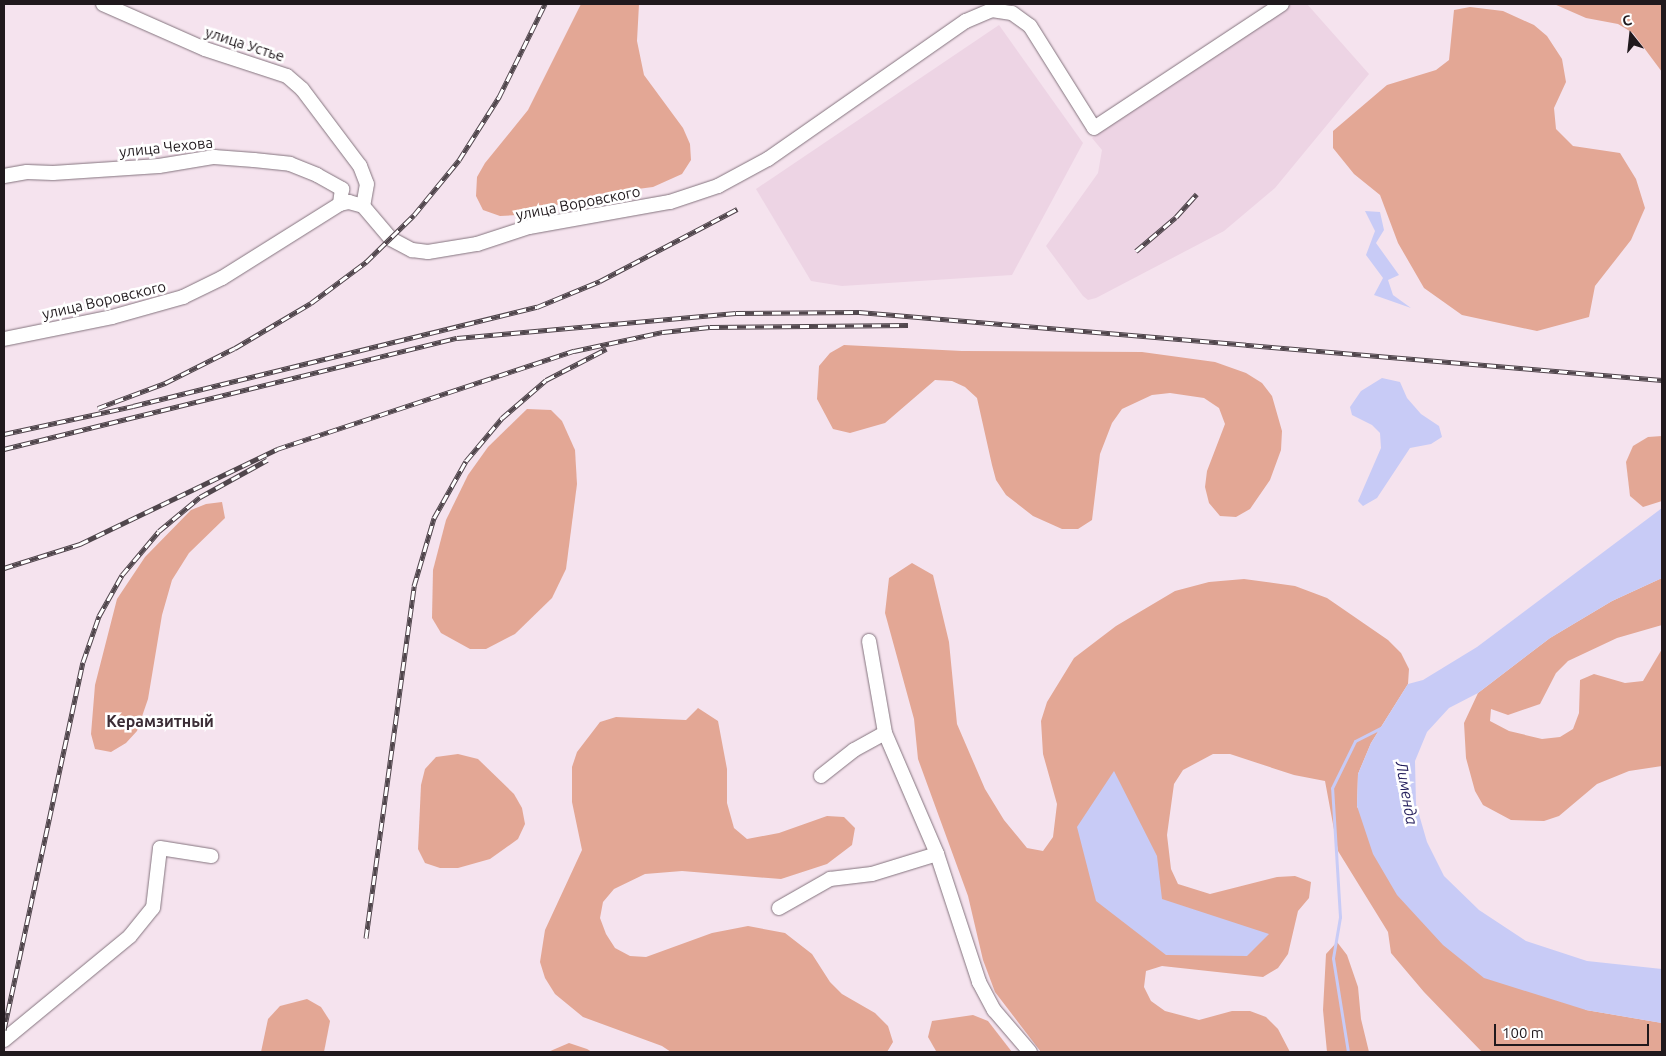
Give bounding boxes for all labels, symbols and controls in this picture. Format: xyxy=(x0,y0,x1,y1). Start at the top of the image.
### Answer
north arrow xyxy=(1606,10,1656,60)
text: С xyxy=(1620,12,1633,30)
street label: улица Устье xyxy=(203,23,287,65)
street label: улица Чехова xyxy=(118,133,214,161)
street label: улица Воровского xyxy=(514,182,642,224)
street label: улица Воровского xyxy=(40,277,168,323)
district label: Керамзитный xyxy=(106,711,214,731)
water label: Лименда xyxy=(1392,760,1422,826)
scale bar xyxy=(1496,1014,1651,1046)
text: 100 m xyxy=(1502,1024,1544,1041)

